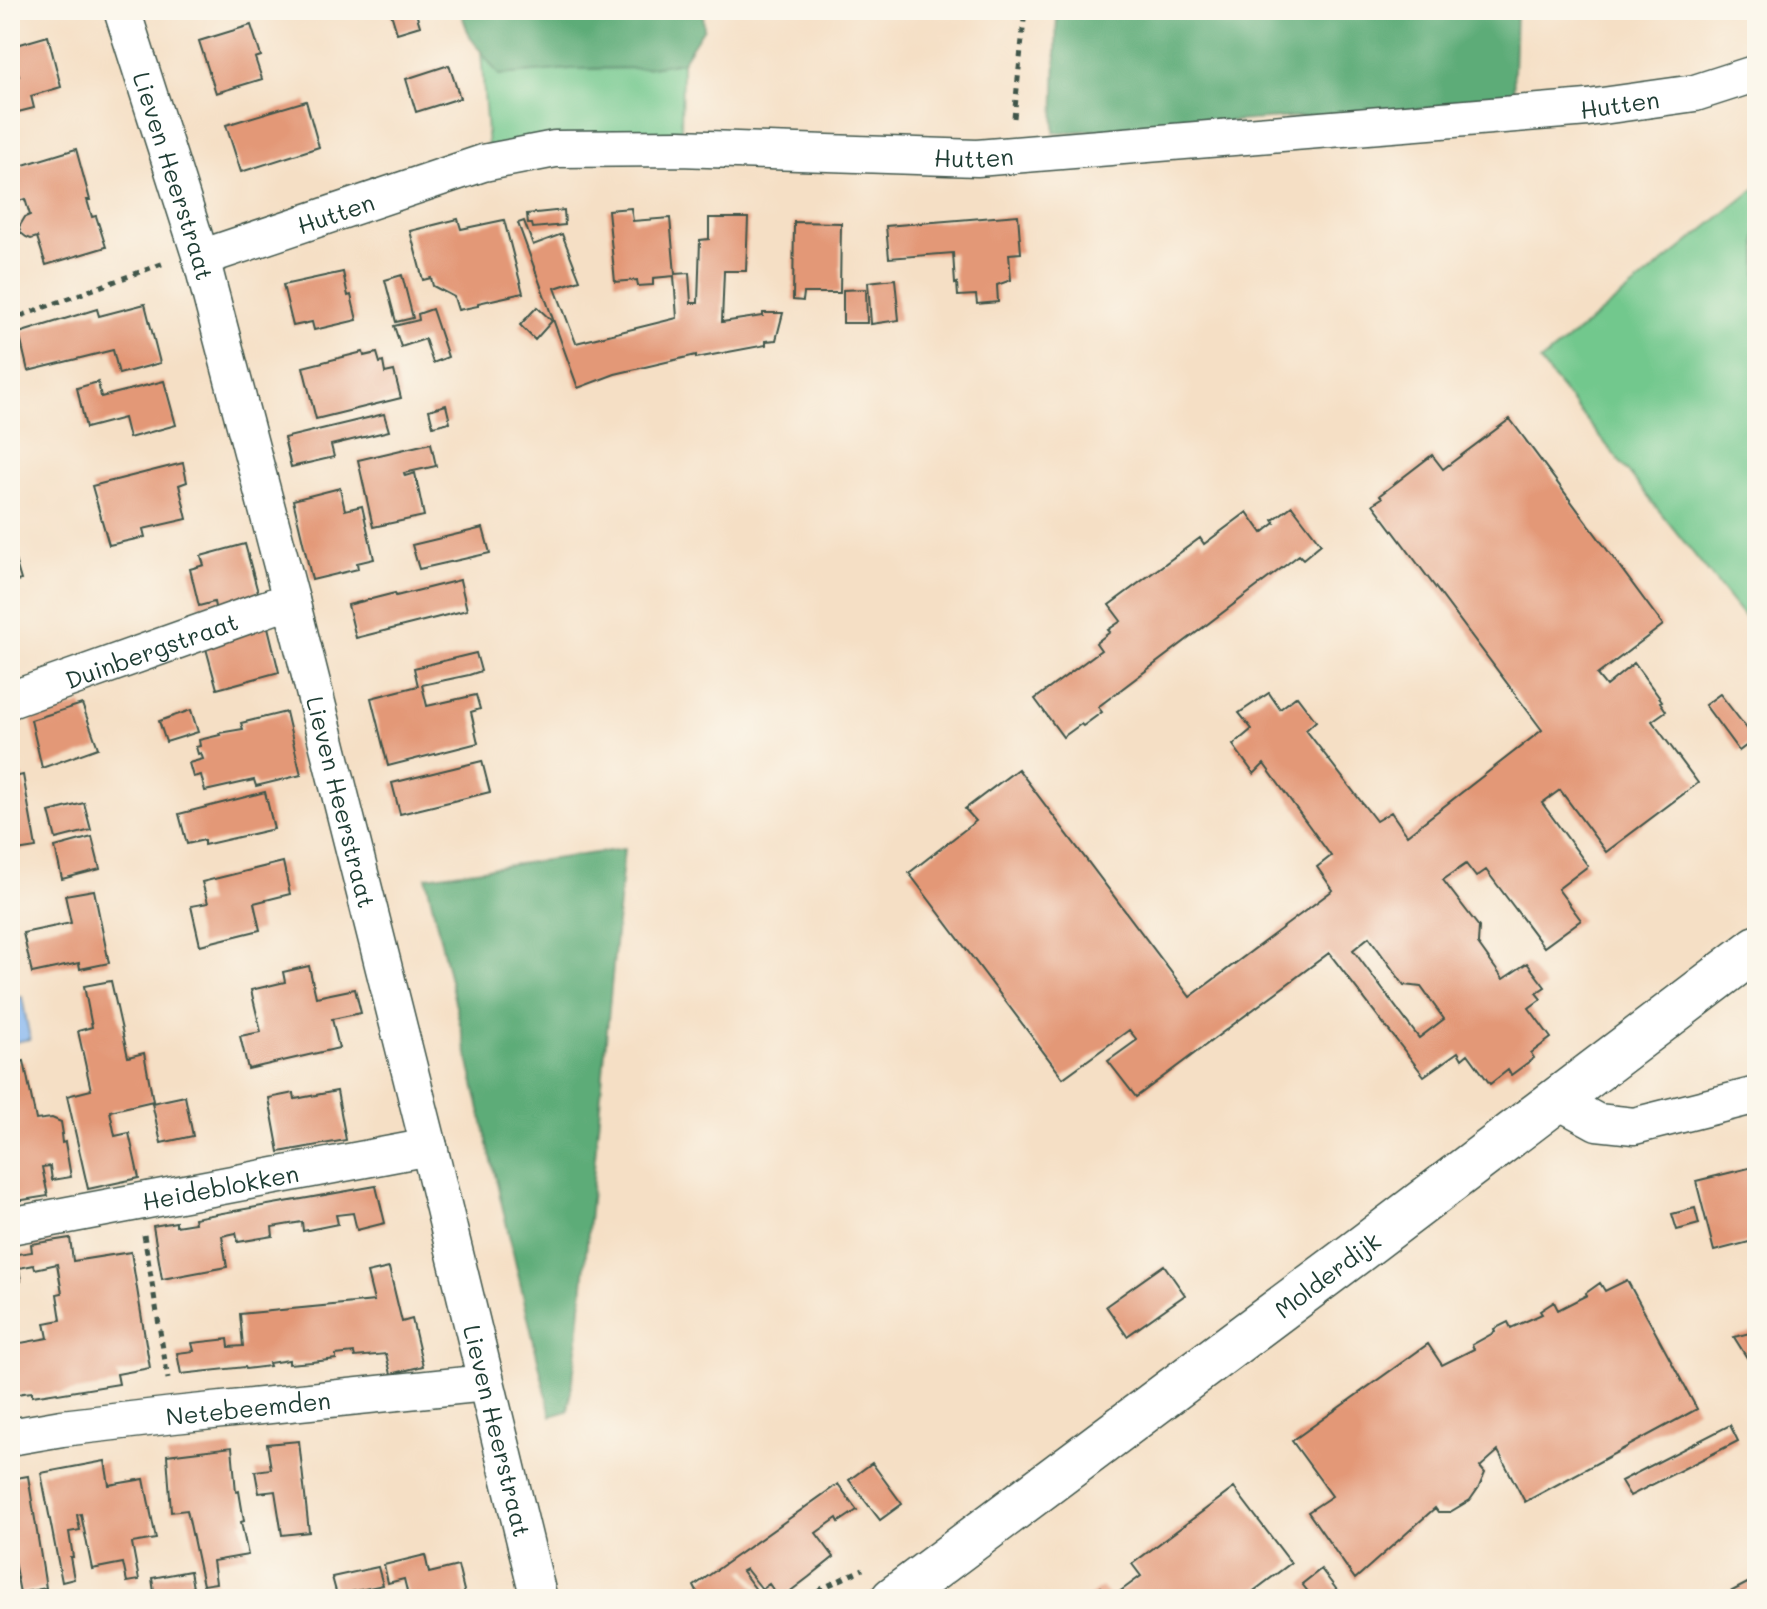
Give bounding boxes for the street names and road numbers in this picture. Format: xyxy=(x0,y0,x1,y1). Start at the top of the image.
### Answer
street label: Lieven Heerstraat xyxy=(127,68,222,283)
street label: Hutten xyxy=(1578,83,1661,124)
street label: Hutten xyxy=(934,140,1015,174)
street label: Hutten xyxy=(293,185,378,240)
street label: Duinbergstraat xyxy=(61,605,242,695)
street label: Lieven Heerstraat xyxy=(300,693,383,911)
street label: Heideblokken xyxy=(139,1156,301,1216)
street label: Molderdijk xyxy=(1268,1224,1386,1324)
street label: Lieven Heerstraat xyxy=(457,1322,539,1540)
street label: Netebeemden xyxy=(164,1384,332,1431)

